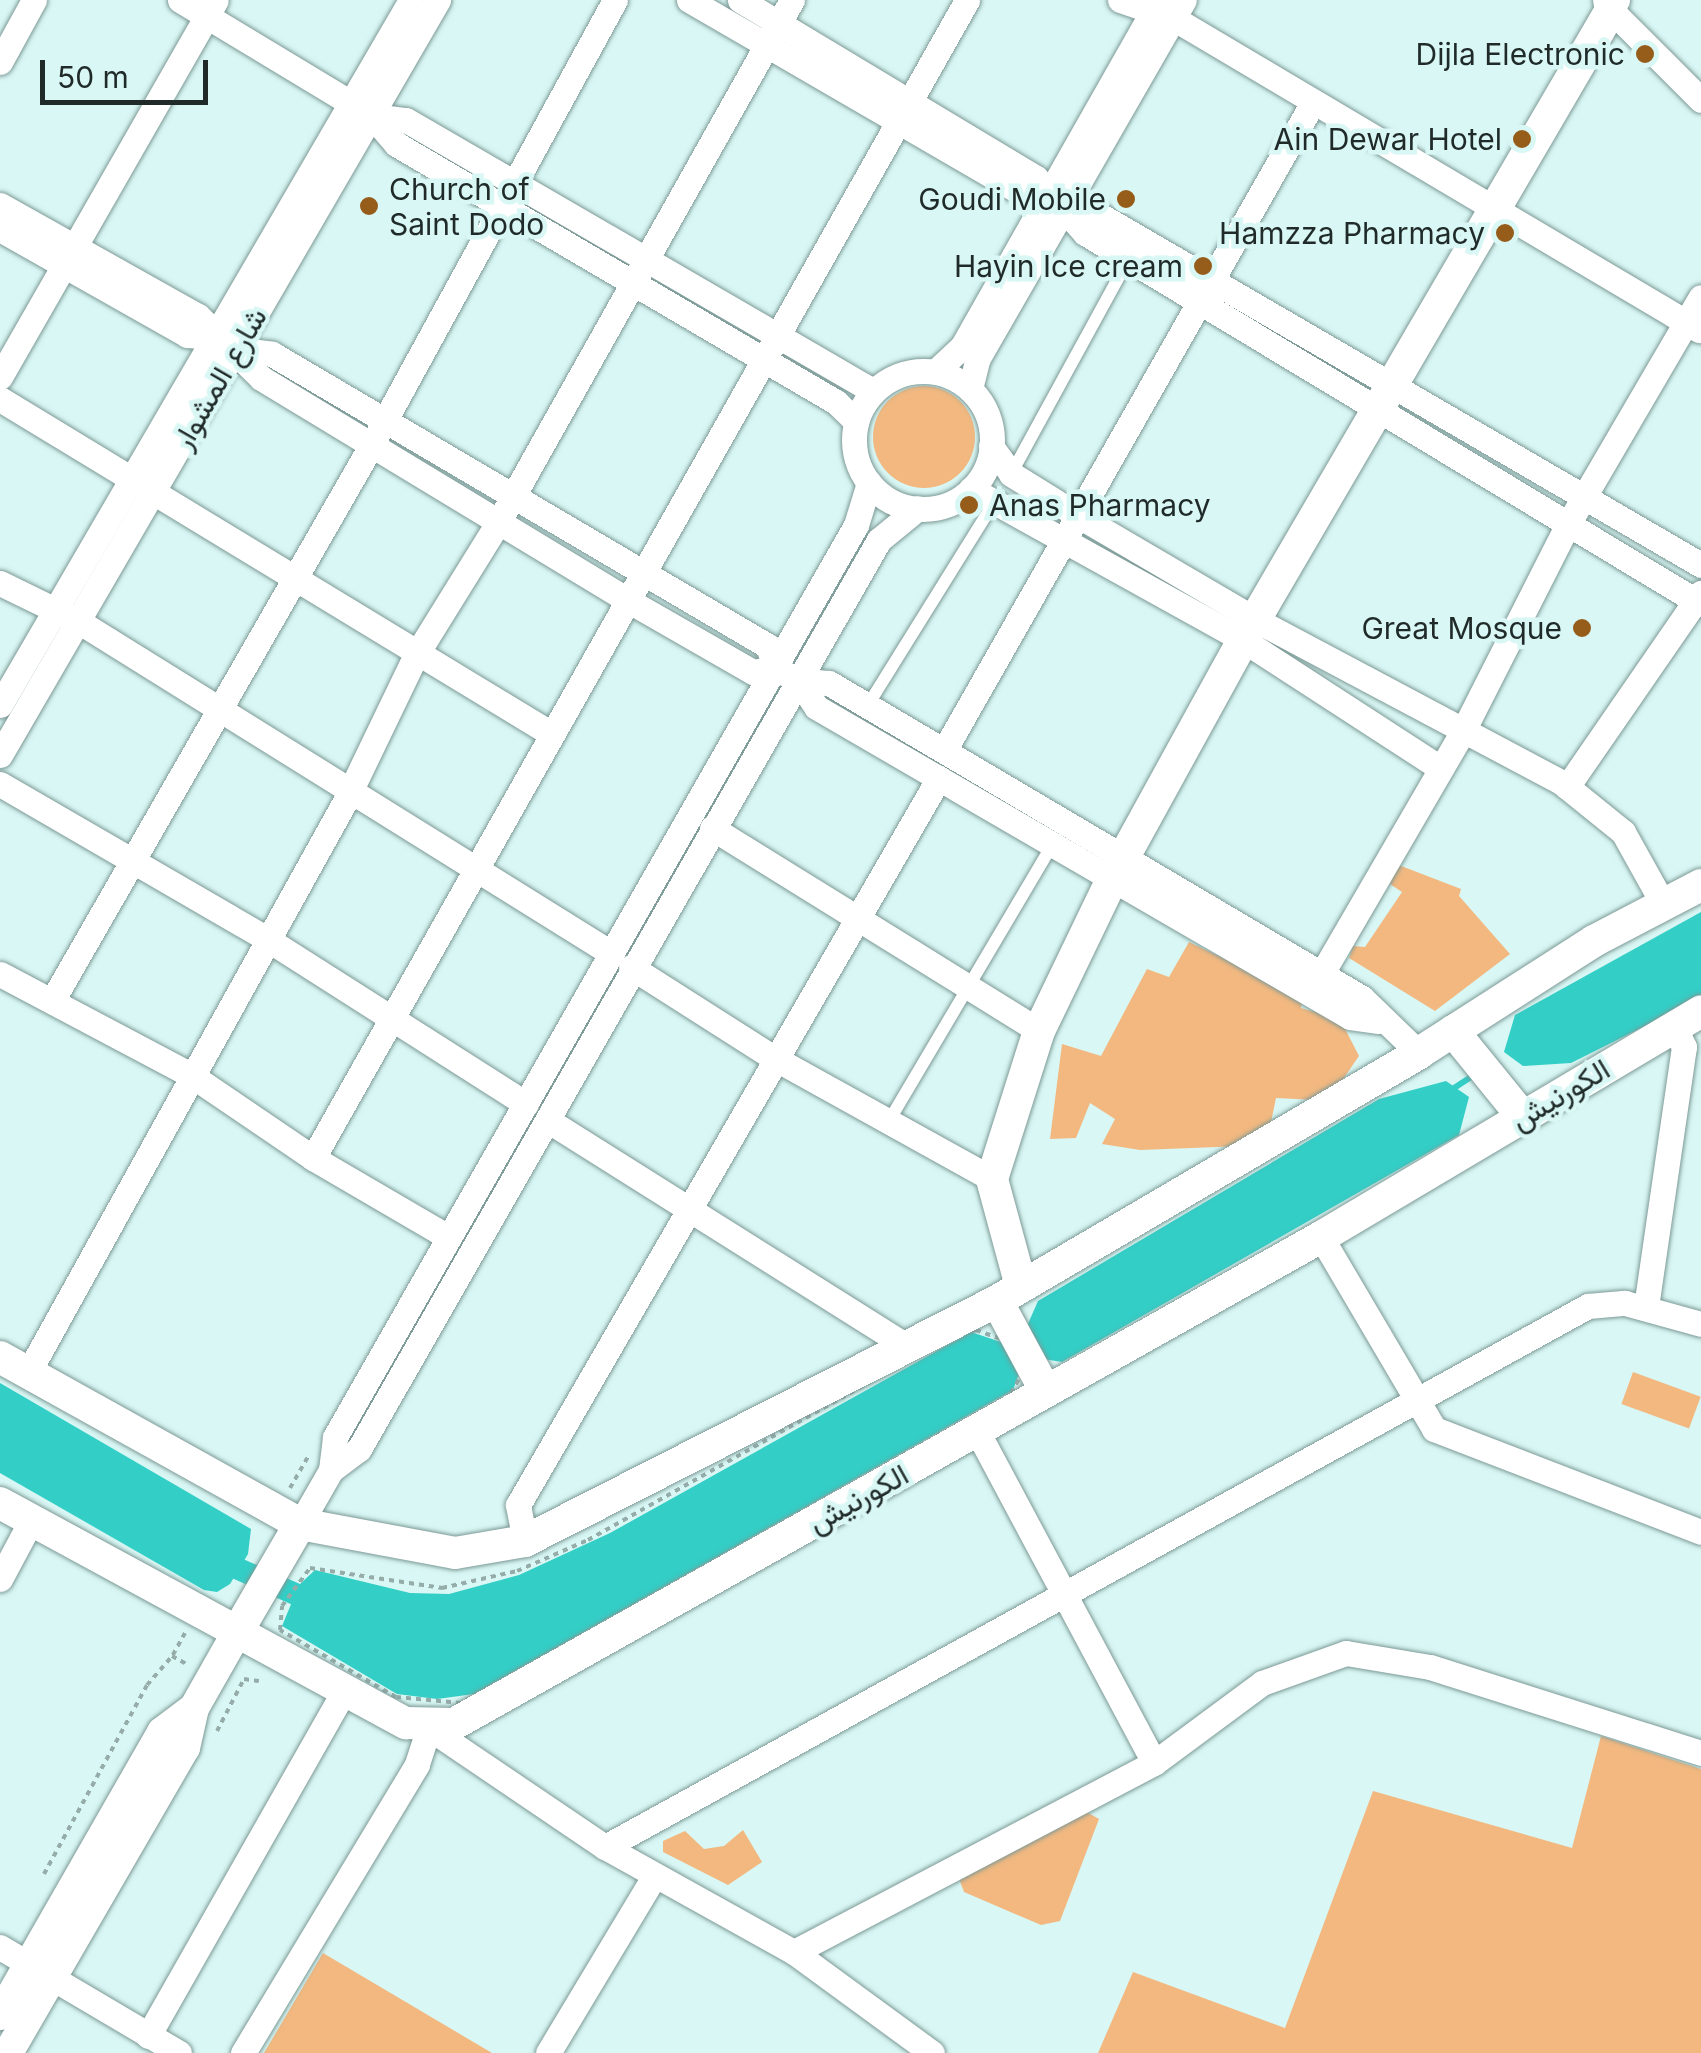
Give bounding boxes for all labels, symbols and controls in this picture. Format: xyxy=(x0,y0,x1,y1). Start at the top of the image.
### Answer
place label: Dijla Electronic xyxy=(1416,36,1625,72)
scale bar xyxy=(45,40,212,102)
marker: Dijla Electronic xyxy=(1634,43,1656,65)
text: 50 m xyxy=(57,59,129,95)
place label: Ain Dewar Hotel xyxy=(1273,121,1502,157)
marker: Ain Dewar Hotel xyxy=(1511,128,1533,150)
place label: Church of Saint Dodo xyxy=(389,171,544,242)
place label: Goudi Mobile xyxy=(918,181,1106,217)
marker: Goudi Mobile xyxy=(1115,188,1137,210)
marker: Church of Saint Dodo xyxy=(358,195,380,217)
place label: Hamzza Pharmacy xyxy=(1219,215,1485,251)
marker: Hamzza Pharmacy xyxy=(1494,222,1516,244)
place label: Hayin Ice cream xyxy=(954,248,1183,284)
marker: Hayin Ice cream xyxy=(1192,255,1214,277)
street label: شارع المشوار xyxy=(164,301,274,455)
place label: Anas Pharmacy xyxy=(989,487,1211,523)
marker: Anas Pharmacy xyxy=(958,494,980,516)
place label: Great Mosque xyxy=(1361,610,1562,646)
marker: Great Mosque xyxy=(1571,617,1593,639)
street label: الكورنيش xyxy=(1504,1050,1616,1138)
street label: الكورنيش xyxy=(802,1456,914,1540)

